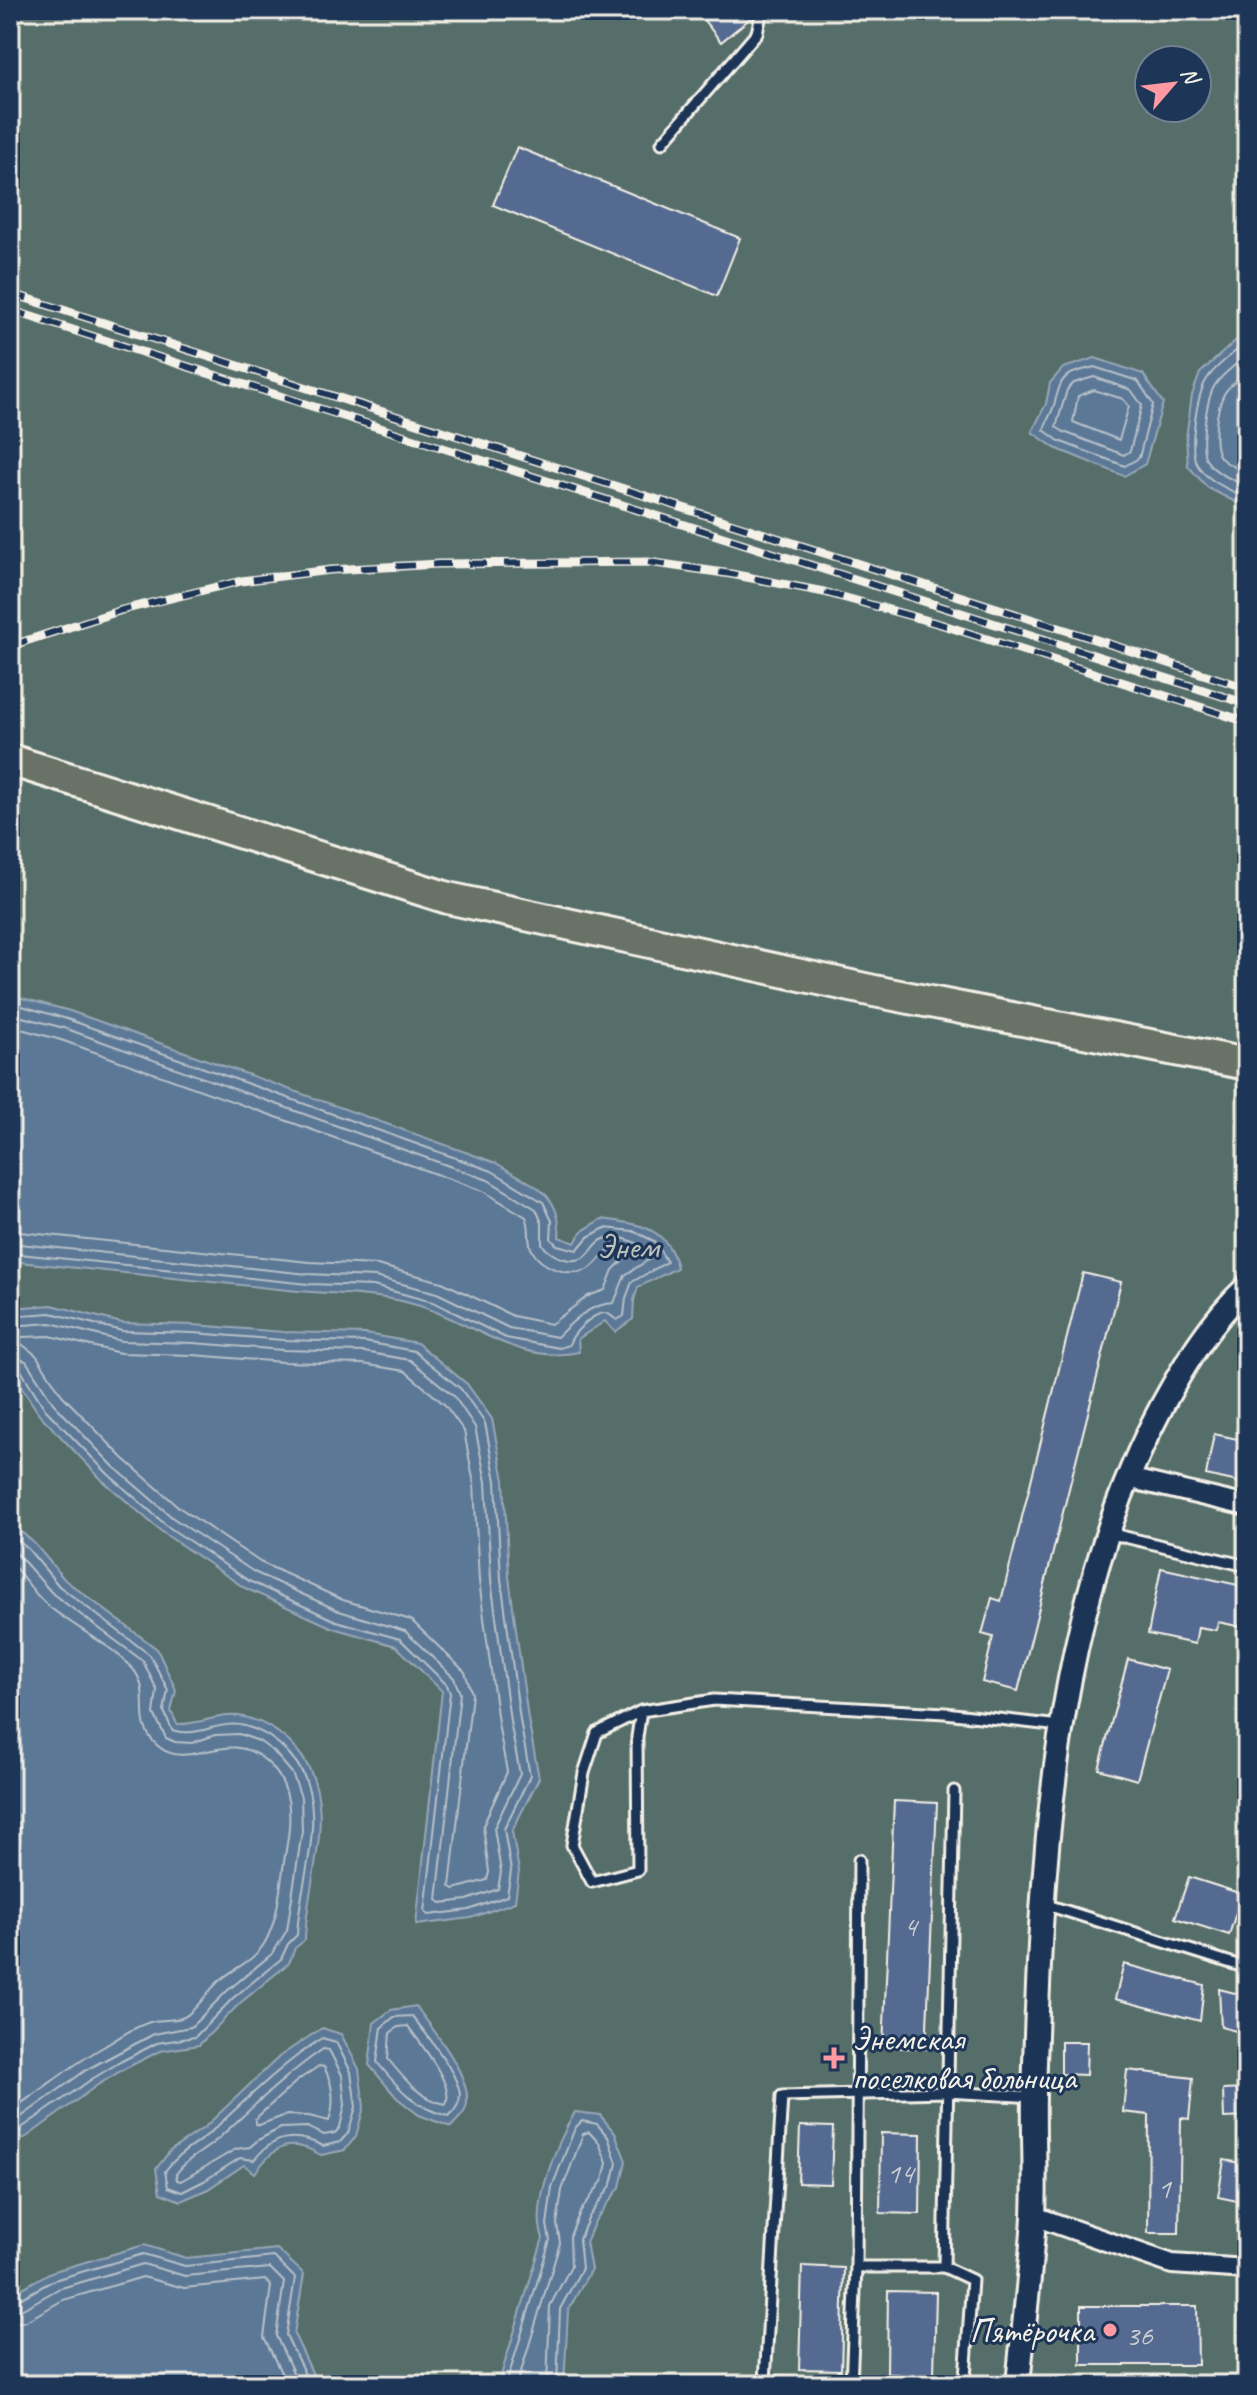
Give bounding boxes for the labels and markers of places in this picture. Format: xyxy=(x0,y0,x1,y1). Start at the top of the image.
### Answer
place label: Энемская поселковая больница xyxy=(852,2017,1078,2099)
marker: Энемская поселковая больница xyxy=(823,2047,845,2069)
place label: Пятёрочка xyxy=(969,2309,1096,2352)
marker: Пятёрочка xyxy=(1101,2321,1119,2339)

